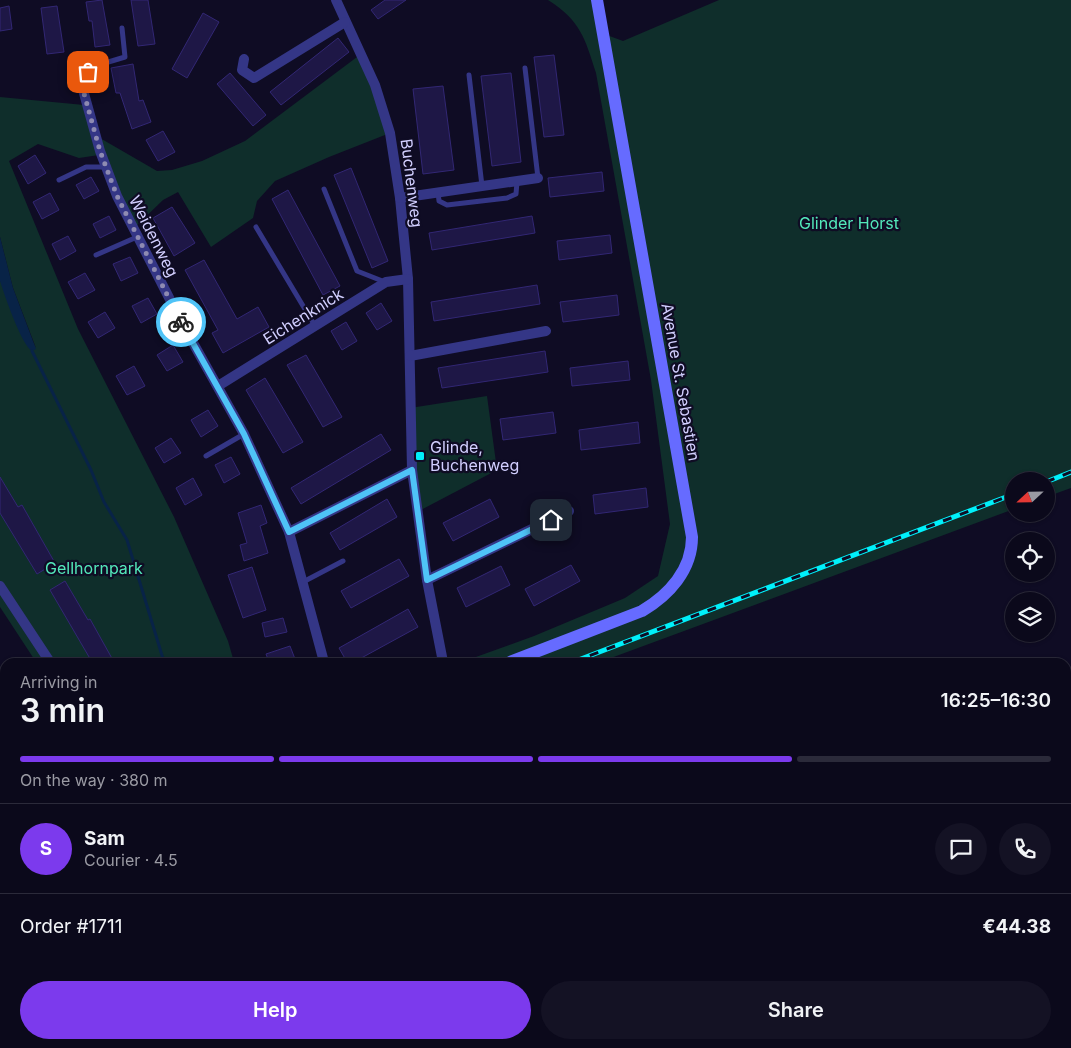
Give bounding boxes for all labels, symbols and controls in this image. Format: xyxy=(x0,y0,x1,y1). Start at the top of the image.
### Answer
pin xyxy=(67,51,109,93)
icon: bag xyxy=(74,58,102,86)
street label: Buchenweg xyxy=(397,137,427,229)
street label: Weidenweg xyxy=(125,192,183,280)
park label: Glinder Horst xyxy=(799,213,899,233)
street label: Eichenknick xyxy=(259,283,347,349)
courier xyxy=(156,297,206,347)
street label: Avenue St. Sebastien xyxy=(657,301,705,463)
icon: bike xyxy=(167,308,195,336)
place label: Glinde, Buchenweg xyxy=(430,437,519,475)
marker: Glinde, Buchenweg xyxy=(414,450,426,462)
north arrow xyxy=(1005,472,1055,522)
map controls xyxy=(1005,472,1055,642)
pin xyxy=(530,499,572,541)
icon: home xyxy=(537,506,565,534)
button: locate xyxy=(1005,532,1055,582)
park label: Gellhornpark xyxy=(45,558,143,578)
button: layers xyxy=(1005,592,1055,642)
text: Arriving in xyxy=(20,672,97,692)
text: 16:25–16:30 xyxy=(941,689,1051,712)
text: 3 min xyxy=(20,691,105,730)
text: On the way · 380 m xyxy=(20,770,168,790)
button: chat xyxy=(935,823,987,875)
button: phone xyxy=(999,823,1051,875)
text: Sam xyxy=(84,827,125,850)
text: S xyxy=(40,837,52,860)
text: Courier · 4.5 xyxy=(84,850,178,870)
text: Order #1711 xyxy=(20,915,123,938)
text: €44.38 xyxy=(982,915,1051,938)
button: Help xyxy=(20,981,531,1039)
button: Share xyxy=(541,981,1051,1039)

